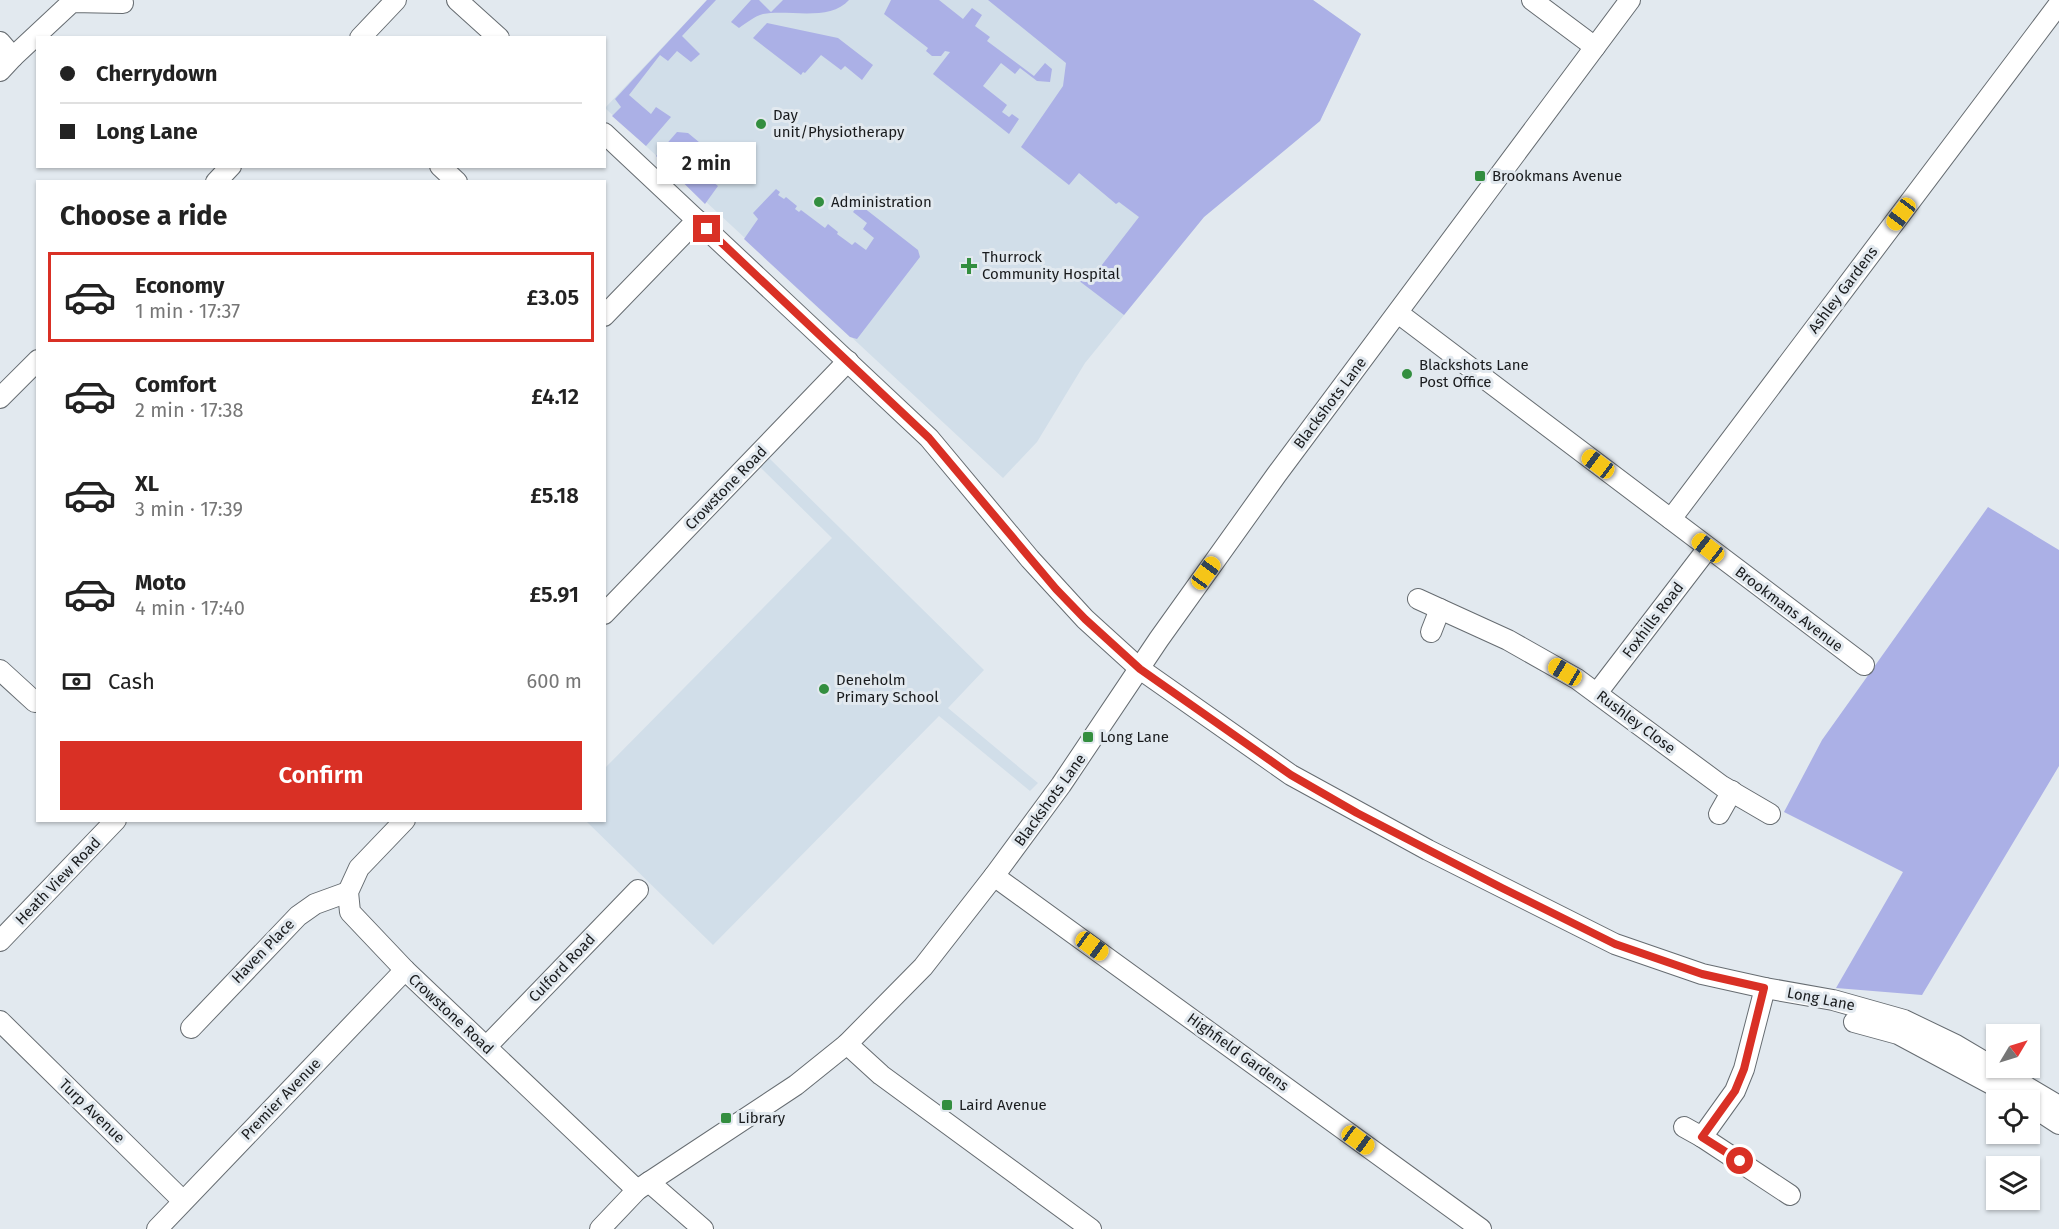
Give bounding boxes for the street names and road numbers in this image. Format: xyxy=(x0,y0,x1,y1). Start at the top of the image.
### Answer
street label: Ashley Gardens xyxy=(1804,243,1882,337)
street label: Blackshots Lane xyxy=(1290,354,1370,452)
street label: Crowstone Road xyxy=(681,442,771,534)
street label: Brookmans Avenue xyxy=(1732,563,1846,655)
street label: Foxhills Road xyxy=(1619,579,1687,661)
street label: Rushley Close xyxy=(1593,687,1679,757)
street label: Blackshots Lane xyxy=(1010,750,1090,850)
street label: Heath View Road xyxy=(12,834,104,928)
street label: Haven Place xyxy=(228,915,298,987)
street label: Culford Road xyxy=(525,930,599,1006)
street label: Crowstone Road xyxy=(405,970,497,1058)
street label: Long Lane xyxy=(1785,984,1857,1014)
street label: Highfield Gardens xyxy=(1184,1009,1292,1095)
street label: Premier Avenue xyxy=(237,1054,325,1144)
street label: Turp Avenue xyxy=(55,1075,129,1147)

